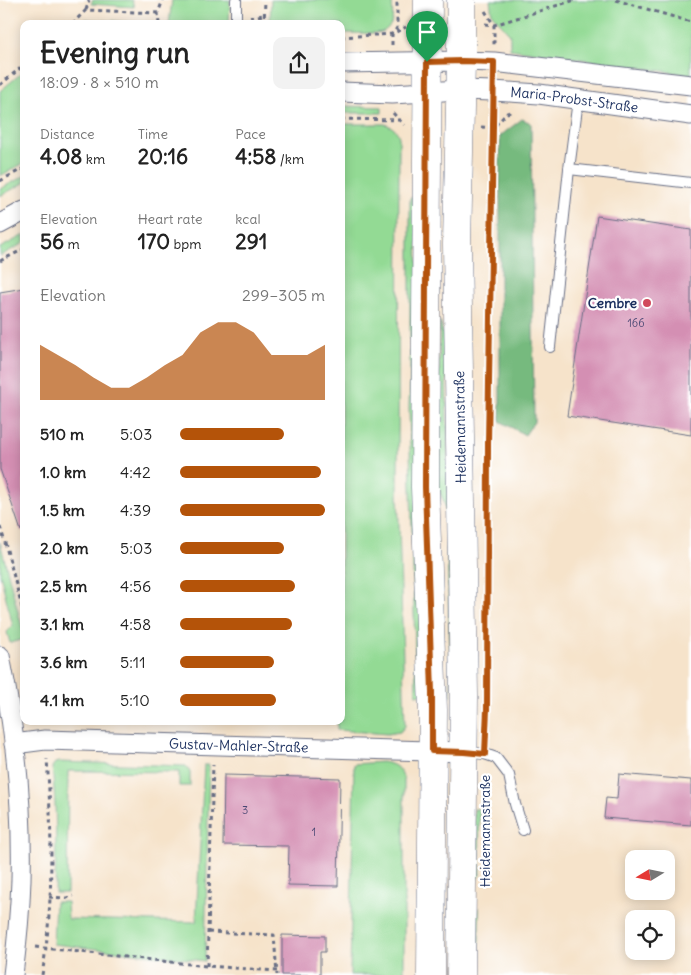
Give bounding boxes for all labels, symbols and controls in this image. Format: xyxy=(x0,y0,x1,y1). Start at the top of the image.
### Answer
pin xyxy=(406,11,448,62)
icon: arrive xyxy=(413,18,441,46)
text: Evening run xyxy=(40,35,190,71)
button: share xyxy=(273,37,325,89)
text: 18:09 · 8 × 510 m xyxy=(40,72,159,92)
street label: Maria-Probst-Straße xyxy=(510,83,640,117)
text: Distance xyxy=(40,125,95,143)
text: Time xyxy=(138,125,168,143)
text: Pace xyxy=(235,125,266,143)
text: 4.08 xyxy=(40,143,82,170)
text: 20:16 xyxy=(138,143,188,170)
text: 4:58 xyxy=(235,143,276,170)
text: km xyxy=(82,150,105,168)
text: /km xyxy=(276,150,304,168)
text: Elevation xyxy=(40,210,97,228)
text: Heart rate xyxy=(138,210,203,228)
text: kcal xyxy=(235,210,261,228)
text: 56 xyxy=(40,228,64,255)
text: 170 xyxy=(138,228,170,255)
text: 291 xyxy=(235,228,267,255)
text: m xyxy=(64,235,80,253)
text: bpm xyxy=(170,235,201,253)
text: Elevation xyxy=(40,285,106,305)
text: 299–305 m xyxy=(242,285,325,305)
place label: Cembre xyxy=(588,294,637,312)
marker: Cembre xyxy=(641,297,653,309)
house number: 166 xyxy=(627,316,645,330)
street label: Heidemannstraße xyxy=(450,371,470,483)
text: 510 m xyxy=(40,424,84,444)
text: 5:03 xyxy=(120,424,152,444)
text: 1.0 km xyxy=(40,462,86,482)
text: 4:42 xyxy=(120,462,151,482)
text: 1.5 km xyxy=(40,500,85,520)
text: 4:39 xyxy=(120,500,151,520)
text: 2.0 km xyxy=(40,538,89,558)
text: 5:03 xyxy=(120,538,152,558)
text: 2.5 km xyxy=(40,576,87,596)
text: 4:56 xyxy=(120,576,151,596)
text: 3.1 km xyxy=(40,614,84,634)
text: 4:58 xyxy=(120,614,151,634)
text: 3.6 km xyxy=(40,652,88,672)
text: 5:11 xyxy=(120,652,146,672)
text: 4.1 km xyxy=(40,690,84,710)
text: 5:10 xyxy=(120,690,150,710)
street label: Gustav-Mahler-Straße xyxy=(169,735,309,757)
street label: Heidemannstraße xyxy=(476,775,494,887)
house number: 3 xyxy=(242,803,248,817)
house number: 1 xyxy=(312,825,316,839)
north arrow xyxy=(625,850,675,900)
map controls xyxy=(625,850,675,960)
button: locate xyxy=(625,910,675,960)

